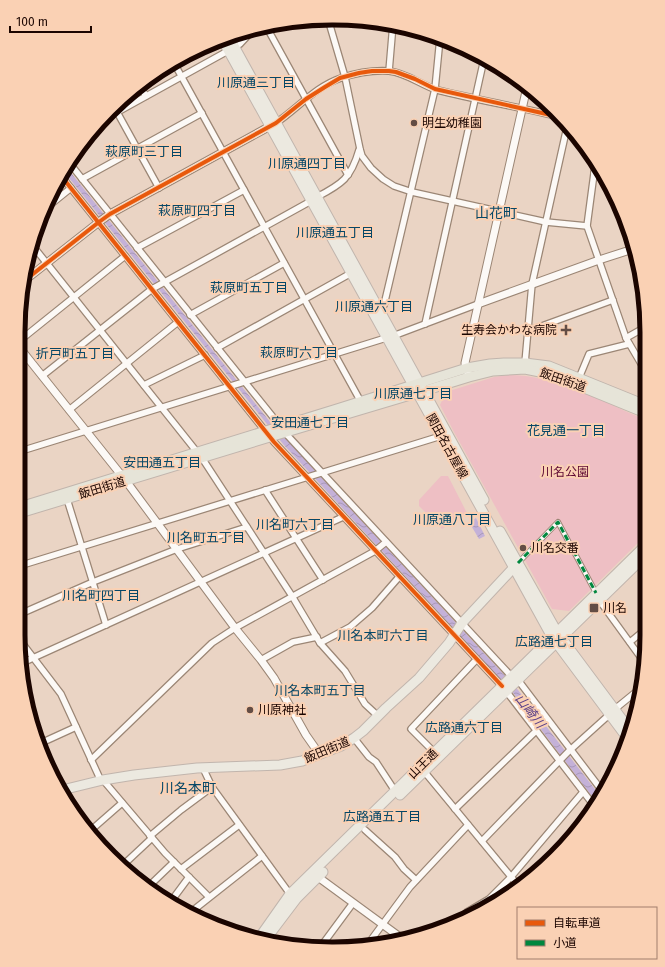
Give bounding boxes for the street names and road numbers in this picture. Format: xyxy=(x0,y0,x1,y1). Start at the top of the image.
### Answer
street label: 飯田街道 xyxy=(538,366,588,394)
street label: 関田名古屋線 xyxy=(423,411,471,481)
street label: 飯田街道 xyxy=(77,474,127,502)
street label: 飯田街道 xyxy=(302,734,352,766)
street label: 山王通 xyxy=(405,746,441,782)

